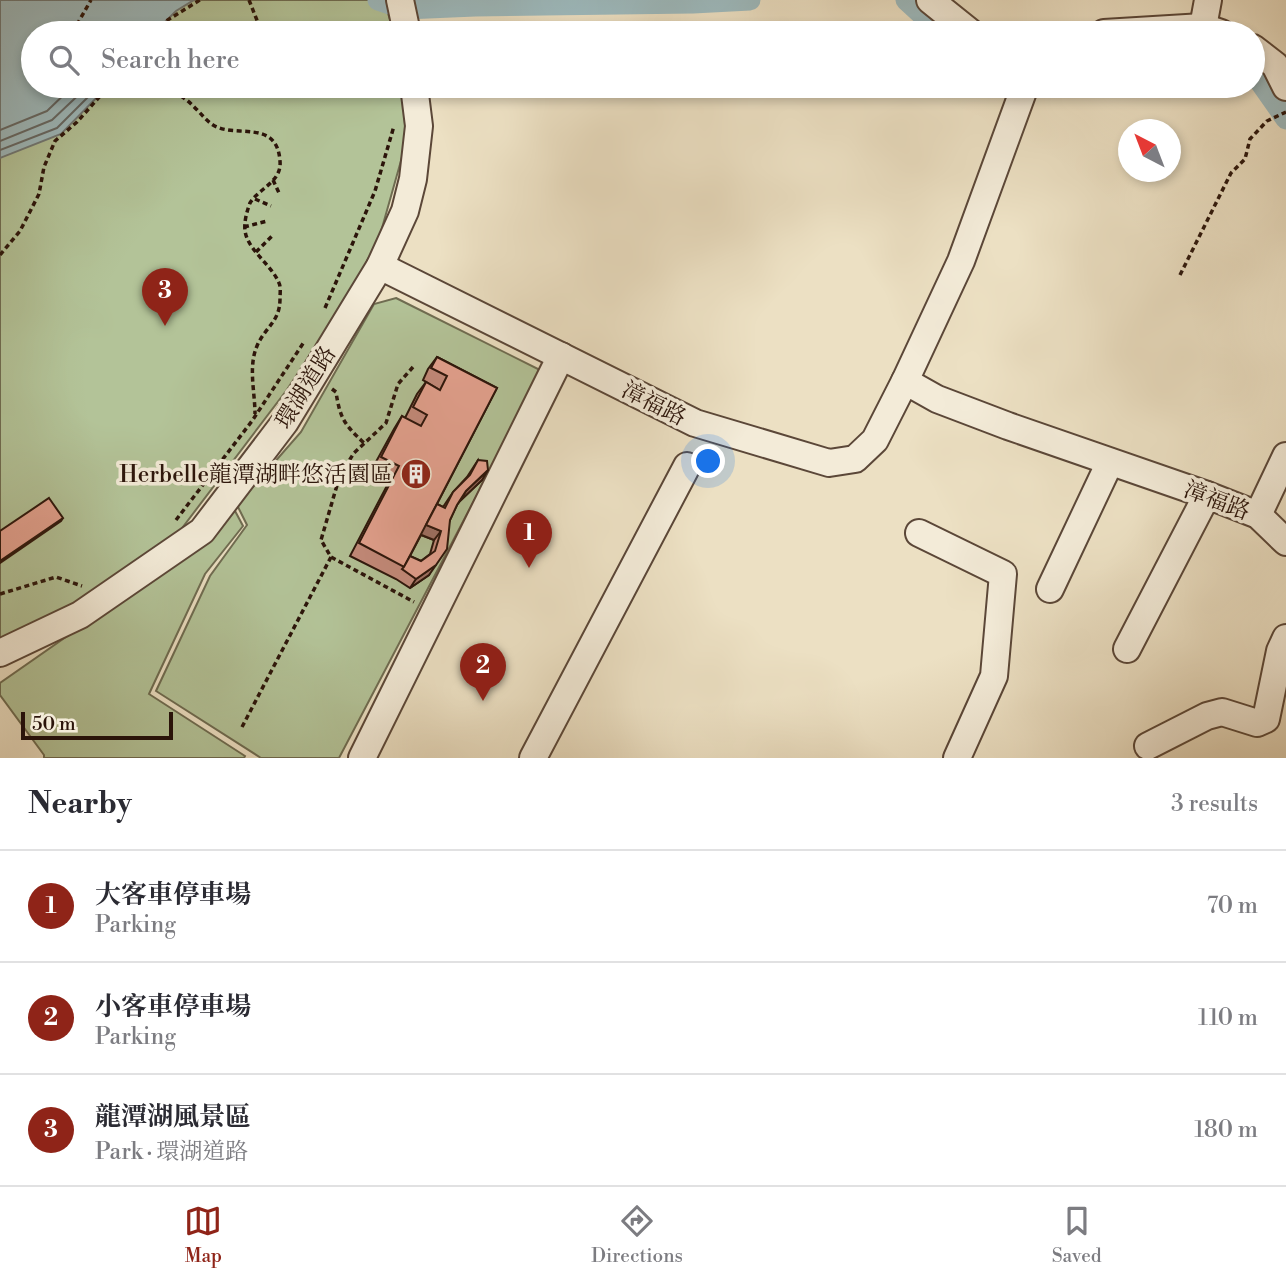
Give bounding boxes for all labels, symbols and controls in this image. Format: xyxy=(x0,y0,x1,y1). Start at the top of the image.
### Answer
search box xyxy=(21,21,1265,98)
icon: search xyxy=(45,41,83,79)
text: Search here xyxy=(101,44,240,76)
north arrow xyxy=(1118,119,1181,182)
pin: 3 xyxy=(142,268,188,326)
street label: 環湖道路 xyxy=(270,341,342,434)
street label: 漳福路 xyxy=(616,376,691,432)
your location xyxy=(691,444,725,478)
building icon: Herbelle龍潭湖畔悠活園區 xyxy=(399,457,433,491)
place label: Herbelle龍潭湖畔悠活園區 xyxy=(119,461,393,489)
street label: 漳福路 xyxy=(1179,475,1254,526)
pin: 1 xyxy=(506,510,552,568)
pin: 2 xyxy=(460,643,506,701)
scale bar xyxy=(21,709,173,741)
text: 50 m xyxy=(32,712,76,736)
text: Nearby xyxy=(28,785,132,823)
text: 3 results xyxy=(1171,790,1258,818)
text: 大客車停車場 xyxy=(95,879,251,911)
text: 1 xyxy=(45,892,57,920)
text: 70 m xyxy=(1207,892,1258,920)
text: Parking xyxy=(95,911,176,939)
text: 小客車停車場 xyxy=(95,991,251,1023)
text: 2 xyxy=(44,1004,58,1032)
text: 110 m xyxy=(1198,1004,1258,1032)
text: Parking xyxy=(95,1023,176,1051)
text: 龍潭湖風景區 xyxy=(95,1101,251,1133)
text: 3 xyxy=(44,1116,58,1144)
text: 180 m xyxy=(1194,1116,1258,1144)
text: Park · 環湖道路 xyxy=(95,1138,248,1166)
tab: Map xyxy=(184,1202,222,1268)
tab: Directions xyxy=(591,1202,683,1268)
tab: Saved xyxy=(1052,1202,1102,1268)

